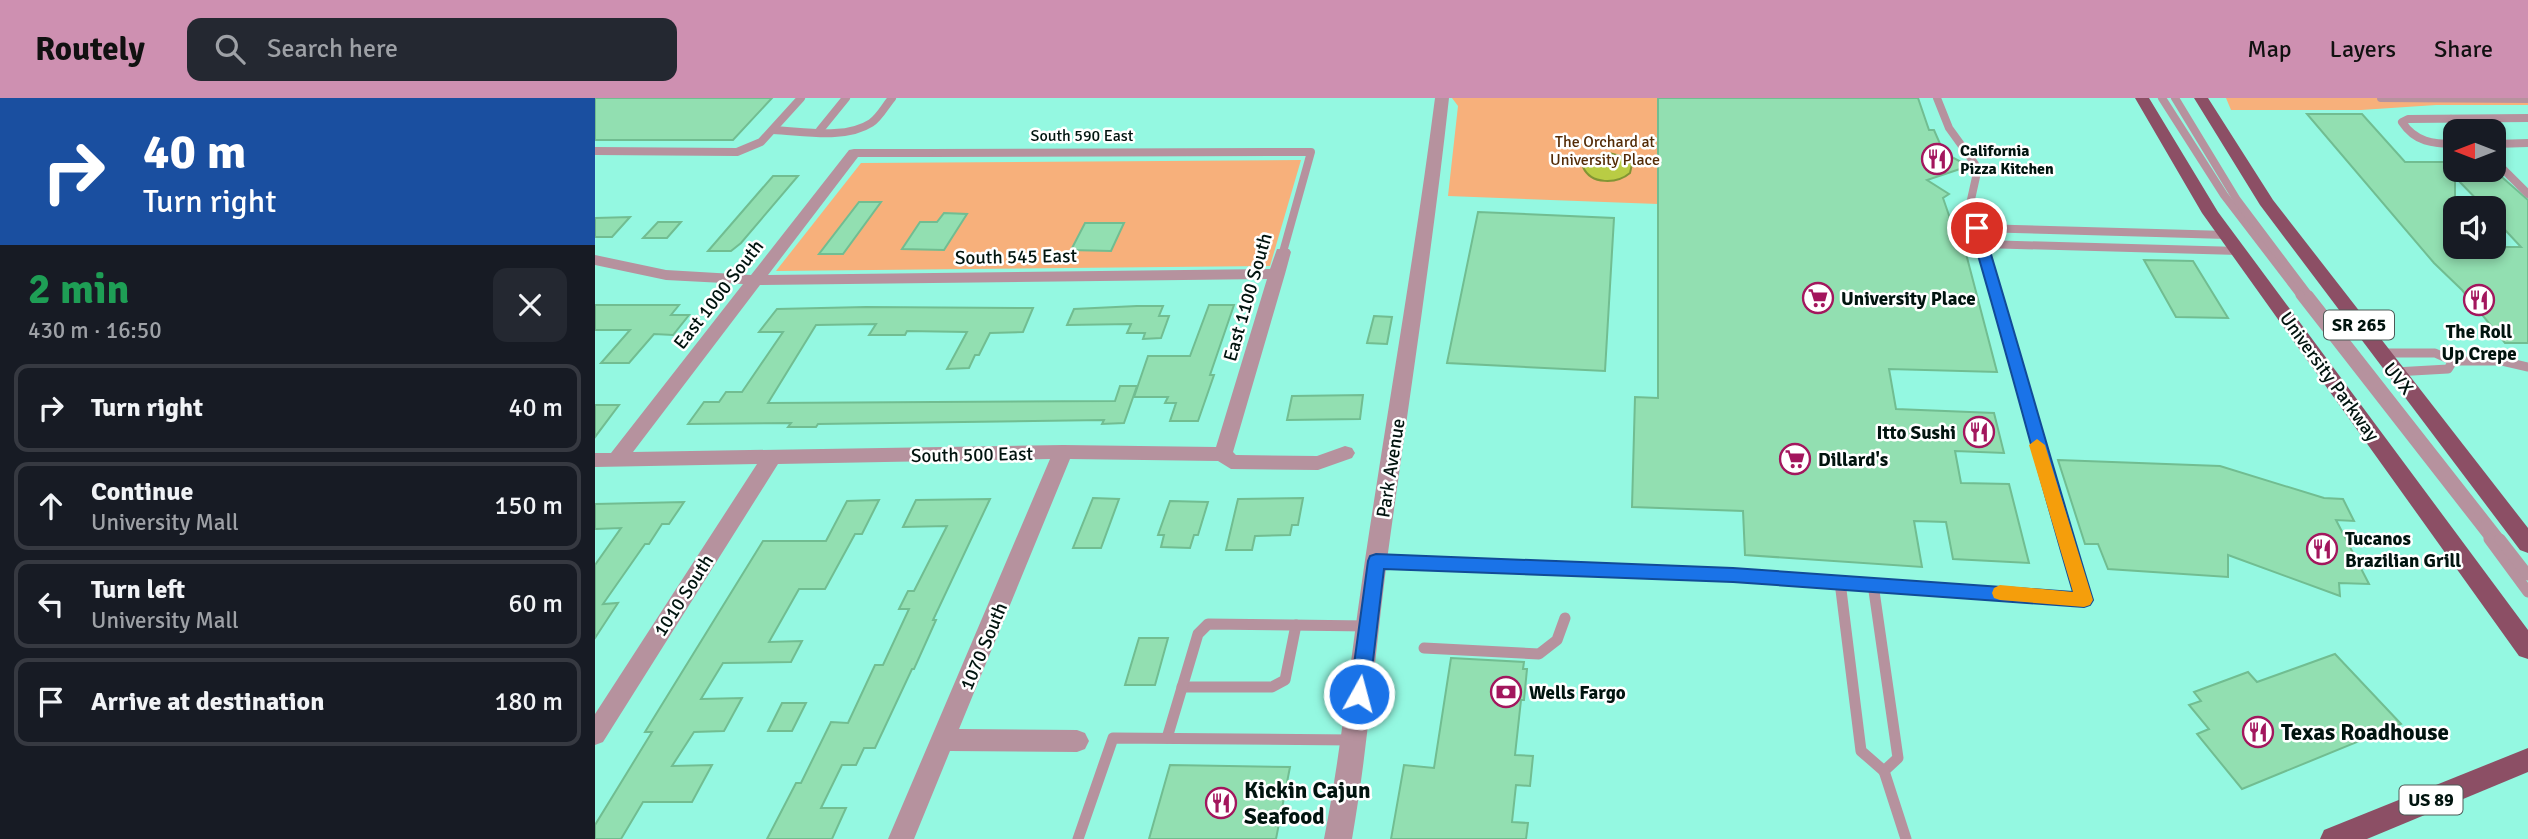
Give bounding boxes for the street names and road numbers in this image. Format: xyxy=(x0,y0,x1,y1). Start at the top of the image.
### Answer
street label: South 590 East xyxy=(1031,126,1134,146)
street label: East 1100 South xyxy=(1218,230,1278,364)
street label: East 1000 South xyxy=(669,235,769,354)
street label: South 545 East xyxy=(955,244,1078,270)
street label: University Parkway xyxy=(2274,307,2384,446)
road number: SR 265 xyxy=(2324,310,2394,340)
street label: UVX xyxy=(2378,358,2418,400)
street label: Park Avenue xyxy=(1371,417,1411,519)
street label: South 500 East xyxy=(911,442,1034,468)
street label: 1010 South xyxy=(648,550,719,641)
street label: 1070 South xyxy=(955,599,1013,694)
road number: US 89 xyxy=(2399,786,2463,814)

